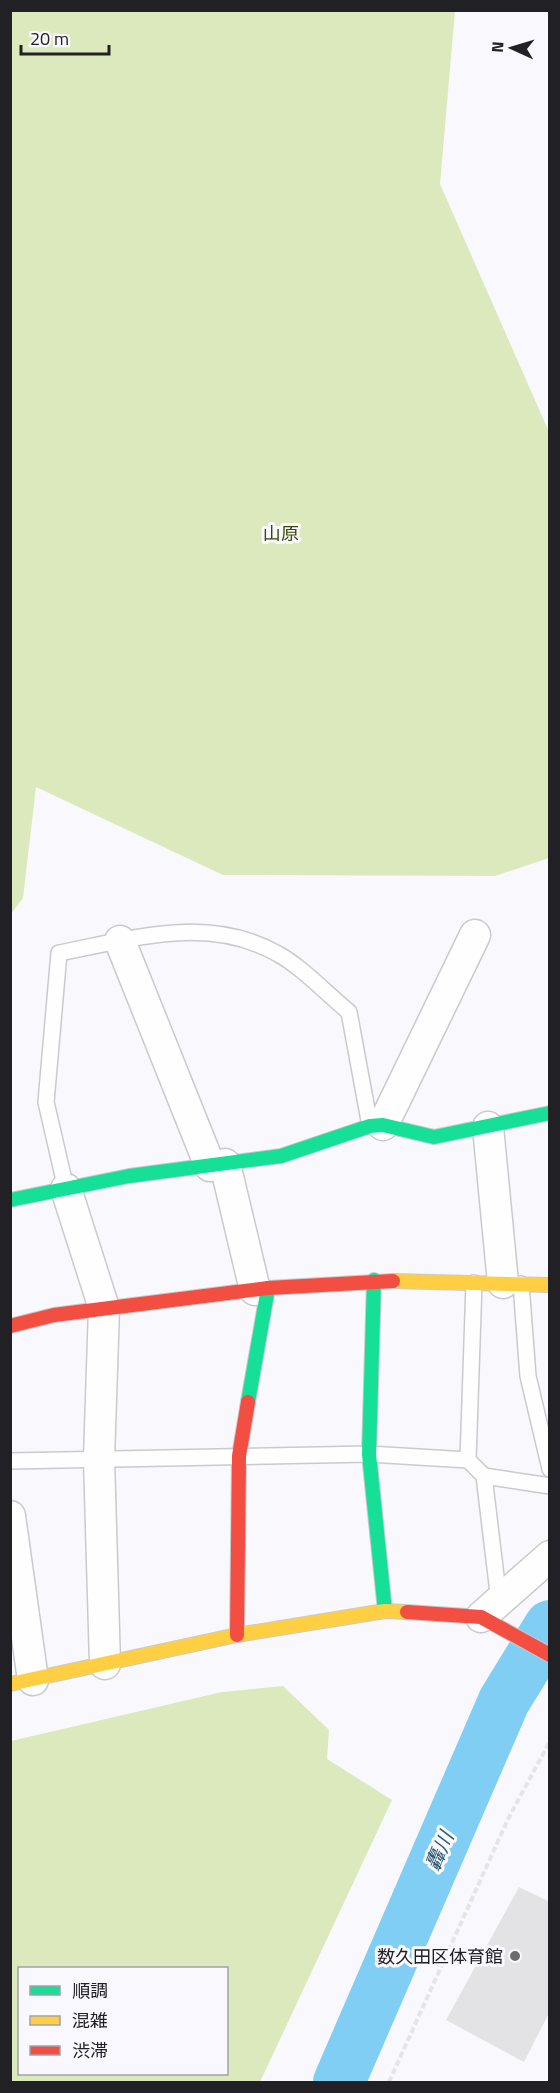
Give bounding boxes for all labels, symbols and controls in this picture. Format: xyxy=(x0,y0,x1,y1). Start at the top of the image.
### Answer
scale bar xyxy=(21,18,110,56)
north arrow xyxy=(482,18,542,78)
text: 20 m xyxy=(30,25,69,52)
text: N xyxy=(485,41,509,53)
park label: 山原 xyxy=(263,520,299,547)
water label: 轟川 xyxy=(417,1825,462,1875)
place label: 数久田区体育館 xyxy=(377,1943,503,1970)
marker: 数久田区体育館 xyxy=(508,1949,522,1963)
legend xyxy=(18,1967,228,2075)
text: 順調 xyxy=(72,1977,108,2004)
text: 混雑 xyxy=(72,2007,108,2034)
text: 渋滞 xyxy=(72,2037,108,2064)

